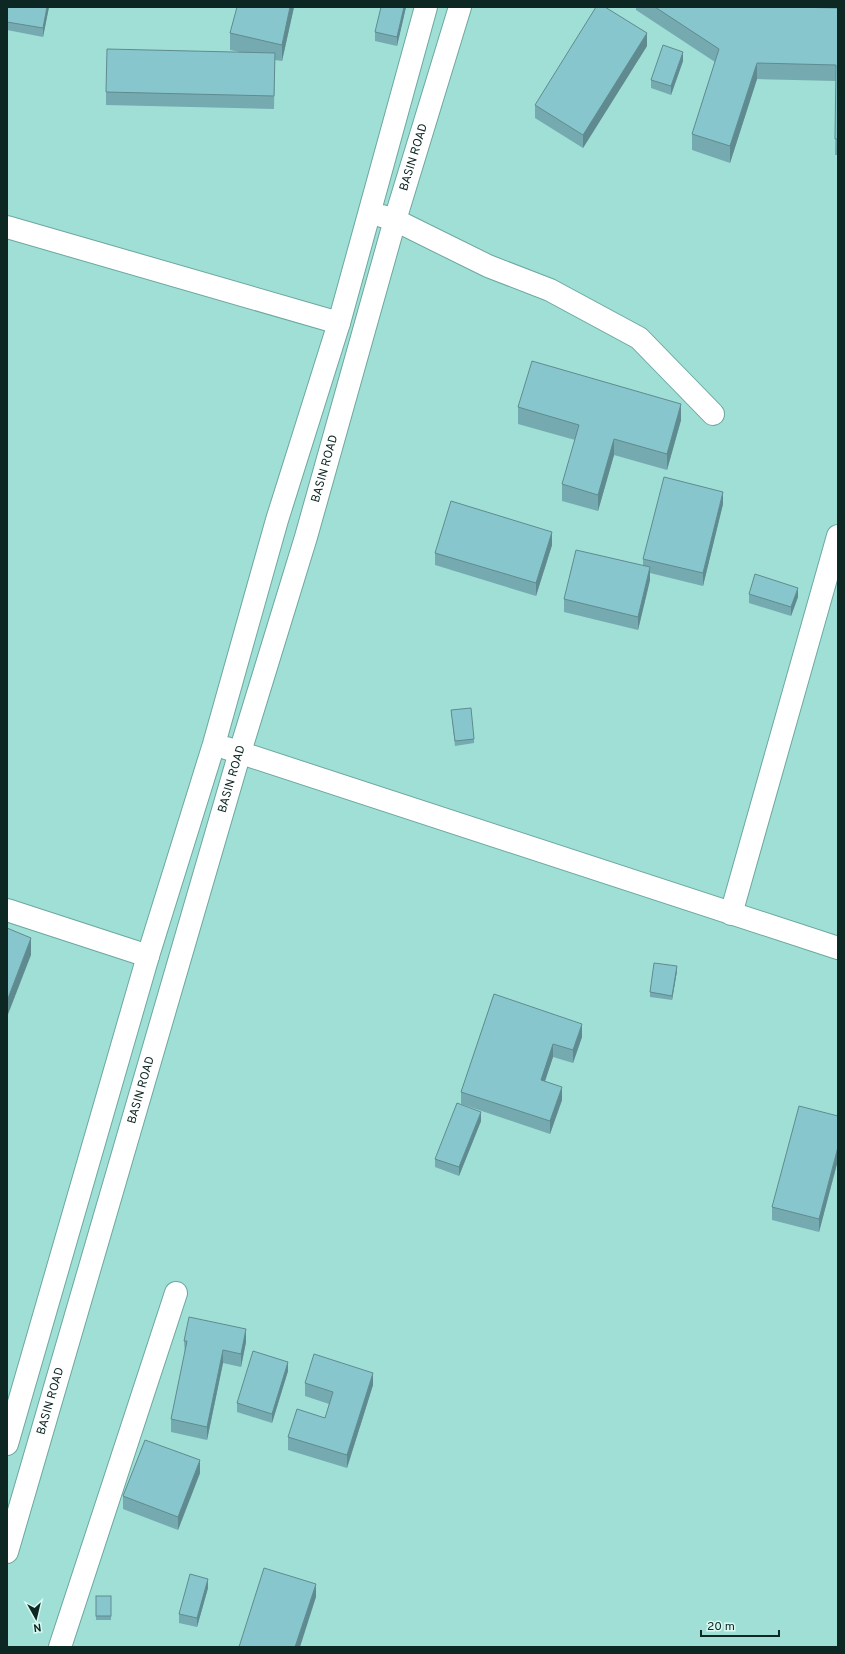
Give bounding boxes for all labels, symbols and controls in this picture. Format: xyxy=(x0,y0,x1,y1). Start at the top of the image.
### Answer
street label: BASIN ROAD xyxy=(396,122,432,193)
street label: BASIN ROAD xyxy=(308,433,342,504)
street label: BASIN ROAD xyxy=(215,743,250,815)
street label: BASIN ROAD xyxy=(124,1055,159,1126)
street label: BASIN ROAD xyxy=(33,1366,68,1437)
north arrow xyxy=(16,1598,56,1638)
scale bar xyxy=(701,1612,779,1638)
text: N xyxy=(32,1619,42,1634)
text: 20 m xyxy=(707,1619,735,1635)

